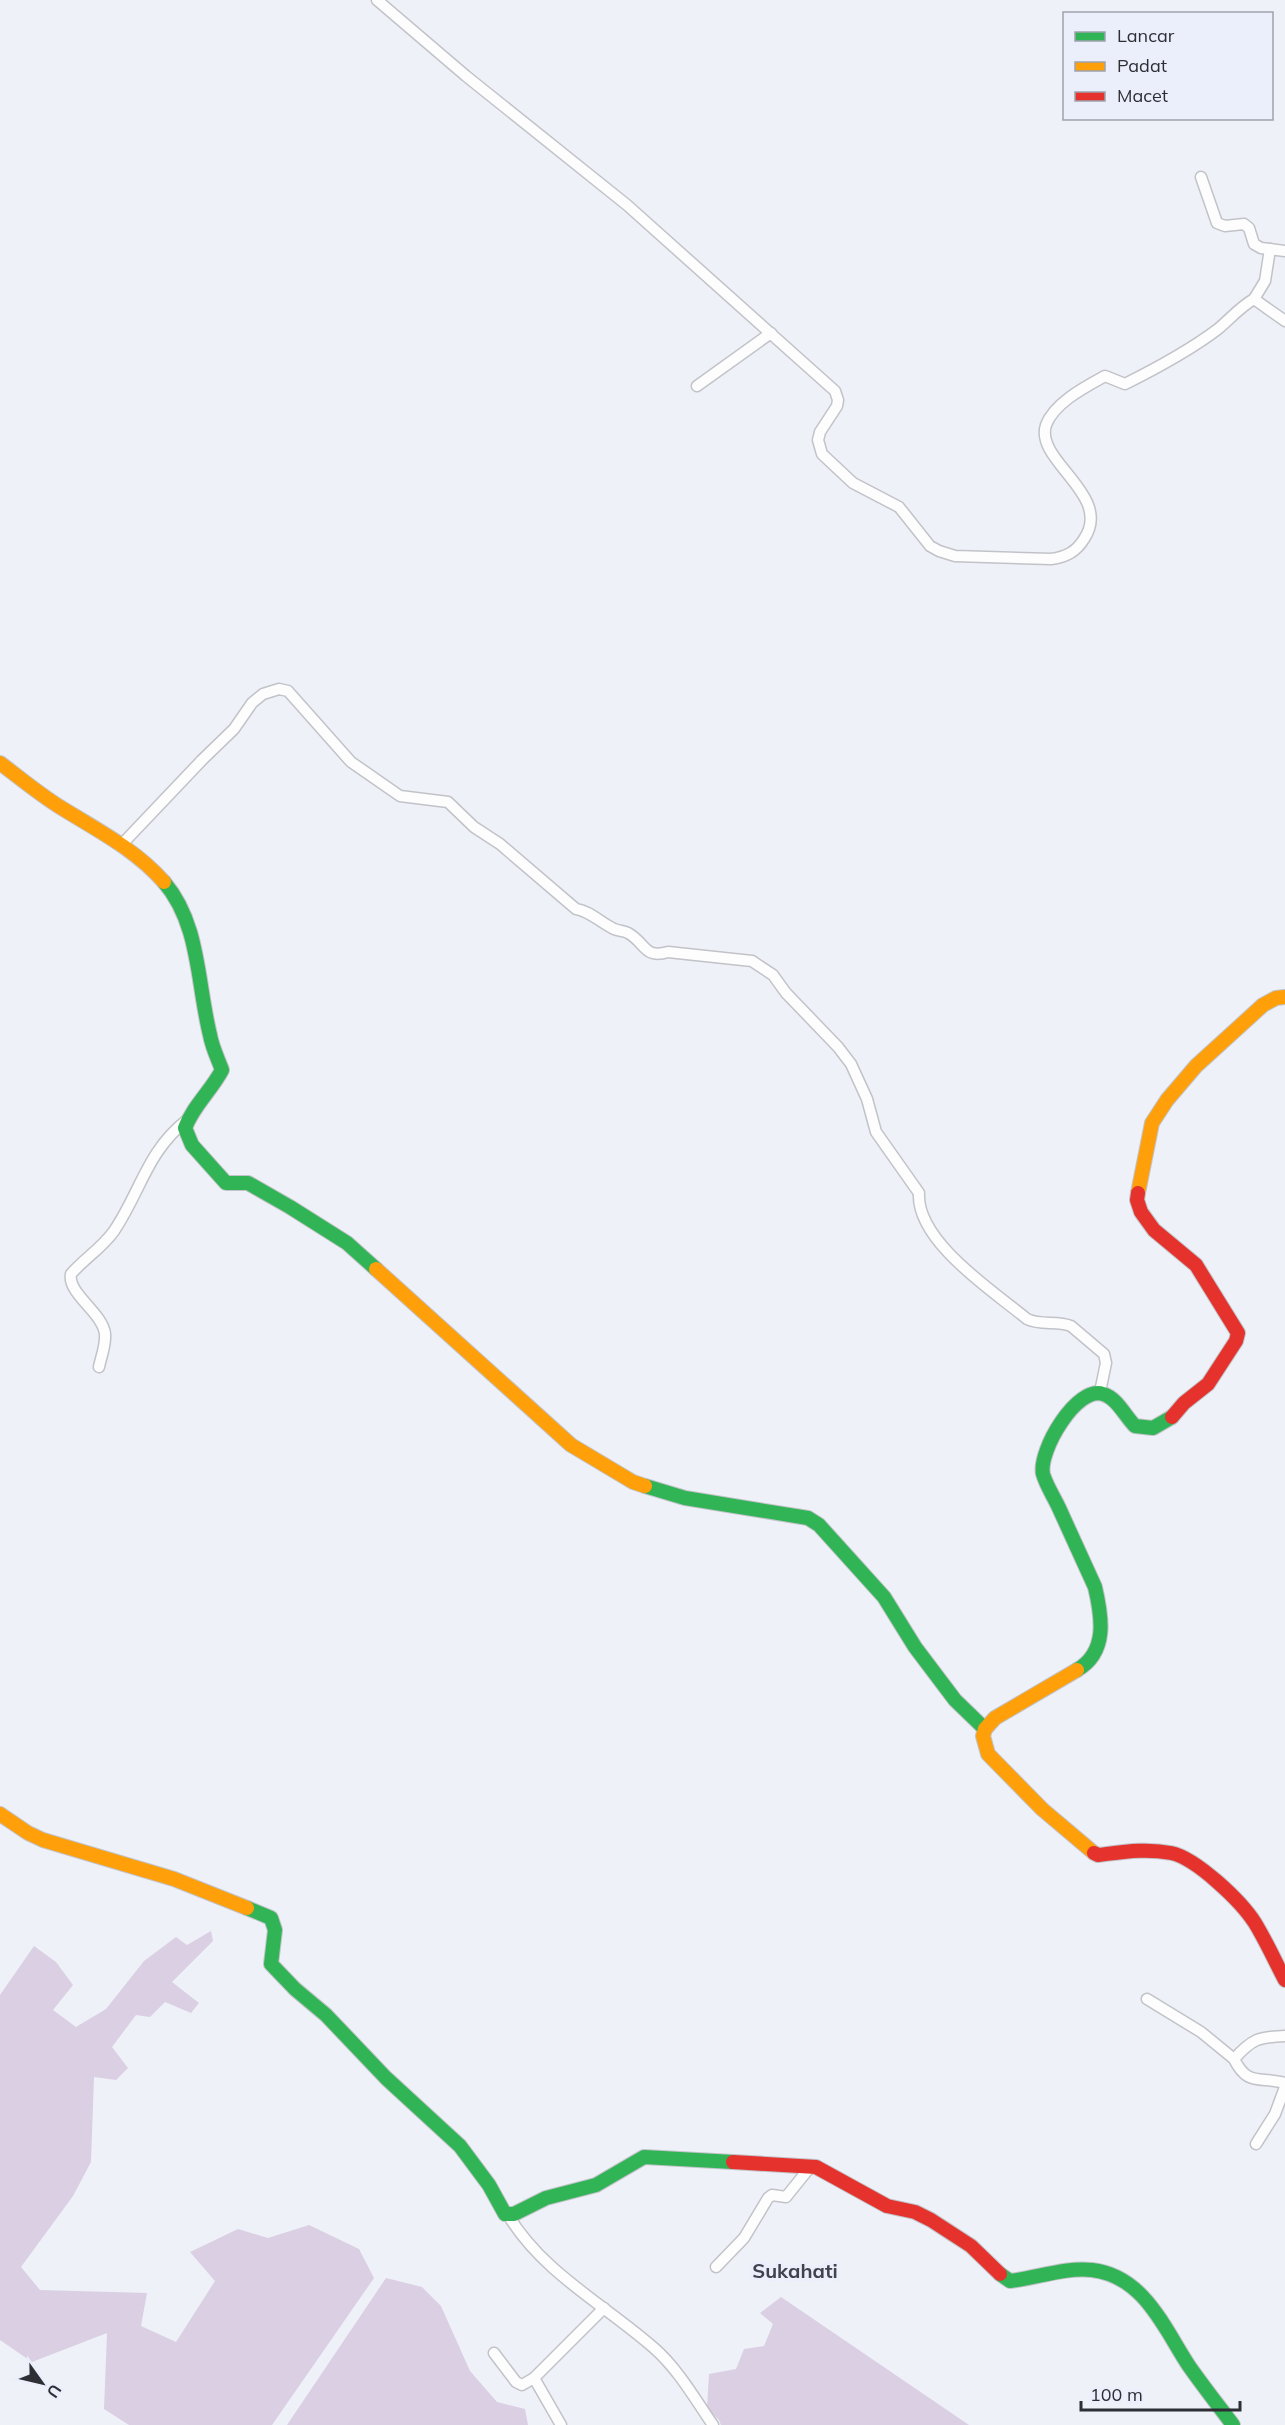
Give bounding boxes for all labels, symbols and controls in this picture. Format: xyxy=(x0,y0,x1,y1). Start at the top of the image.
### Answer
legend xyxy=(1063,12,1273,120)
text: Lancar xyxy=(1117,24,1175,47)
text: Padat xyxy=(1117,54,1167,77)
text: Macet xyxy=(1117,84,1168,107)
district label: Sukahati xyxy=(752,2258,838,2283)
north arrow xyxy=(12,2353,72,2413)
scale bar xyxy=(1081,2374,1240,2412)
text: U xyxy=(43,2381,66,2402)
text: 100 m xyxy=(1090,2383,1143,2406)

